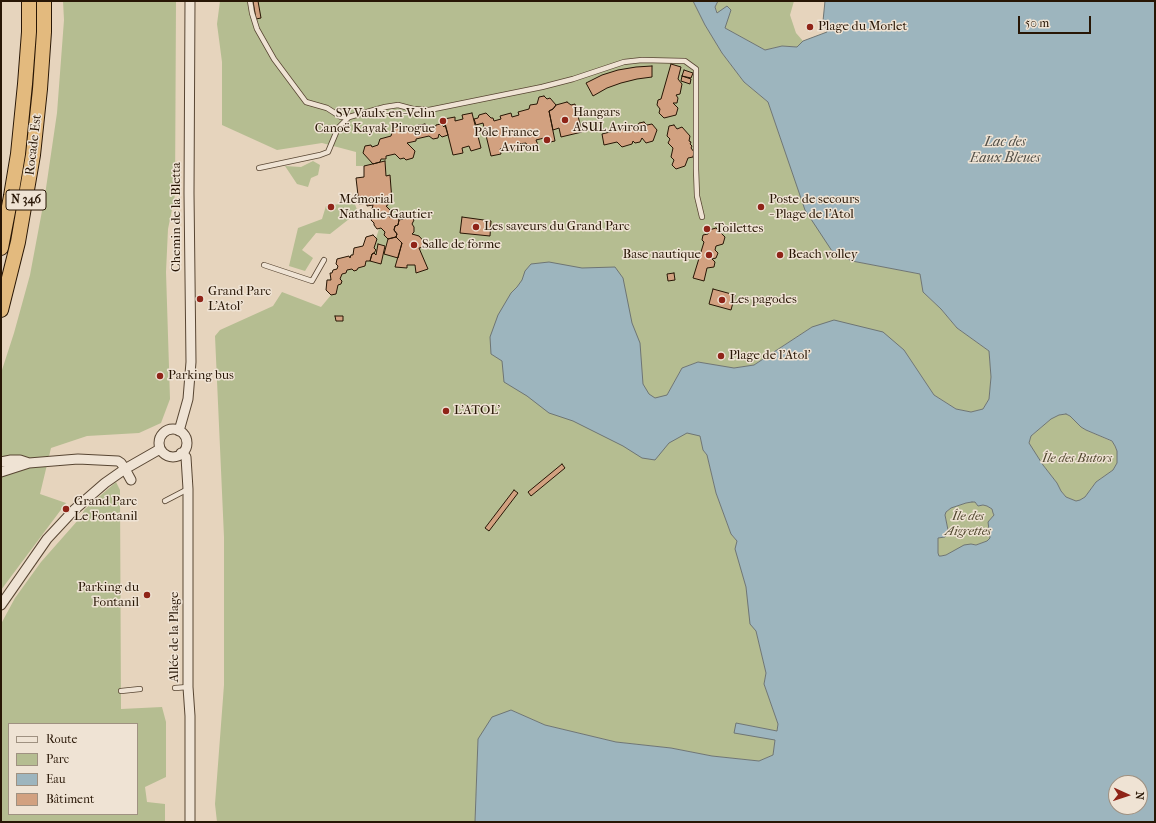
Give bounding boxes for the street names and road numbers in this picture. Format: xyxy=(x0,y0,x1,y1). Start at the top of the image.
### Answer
street label: Rocade Est xyxy=(23,114,45,176)
street label: Chemin de la Bletta xyxy=(169,162,185,272)
road number: N 346 xyxy=(6,190,46,210)
street label: Allée de la Plage xyxy=(167,592,183,682)

